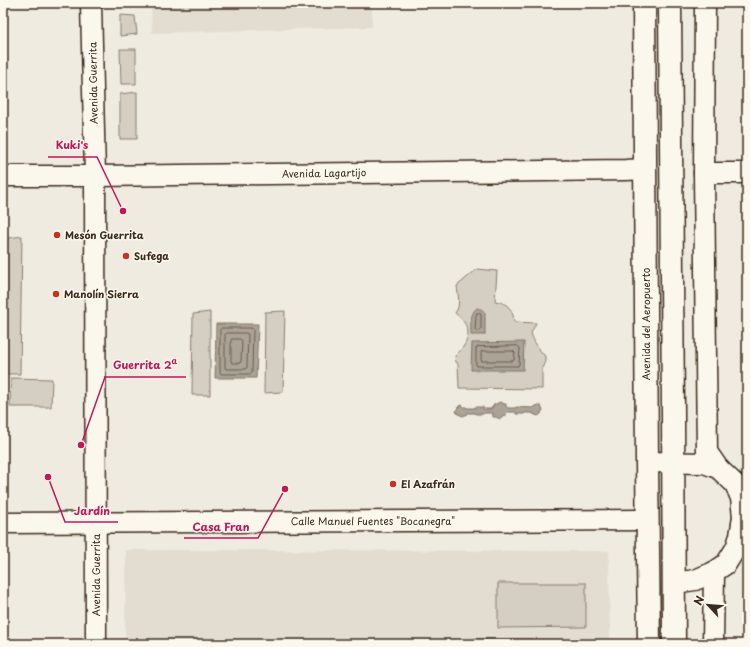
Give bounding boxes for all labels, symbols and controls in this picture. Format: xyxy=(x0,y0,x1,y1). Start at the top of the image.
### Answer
street label: Avenida Guerrita xyxy=(84,41,101,124)
callout: Kuki's xyxy=(48,134,97,157)
text: Kuki's xyxy=(56,136,88,153)
street label: Avenida Lagartijo xyxy=(282,164,367,181)
place label: Mesón Guerrita xyxy=(65,227,144,242)
marker: Mesón Guerrita xyxy=(52,230,62,240)
place label: Sufega xyxy=(134,248,169,263)
marker: Sufega xyxy=(121,251,131,261)
street label: Avenida del Aeropuerto xyxy=(638,267,653,380)
place label: Manolín Sierra xyxy=(64,286,139,301)
marker: Manolín Sierra xyxy=(51,289,61,299)
callout: Guerrita 2ª xyxy=(105,354,186,377)
text: Guerrita 2ª xyxy=(113,356,177,373)
place label: El Azafrán xyxy=(401,476,455,491)
marker: El Azafrán xyxy=(388,479,398,489)
callout: Jardín xyxy=(65,499,118,522)
text: Jardín xyxy=(74,502,110,519)
street label: Calle Manuel Fuentes "Bocanegra" xyxy=(291,513,455,528)
callout: Casa Fran xyxy=(184,515,258,538)
text: Casa Fran xyxy=(192,518,250,535)
street label: Avenida Guerrita xyxy=(88,533,103,616)
north arrow xyxy=(688,585,728,625)
text: N xyxy=(689,592,708,608)

